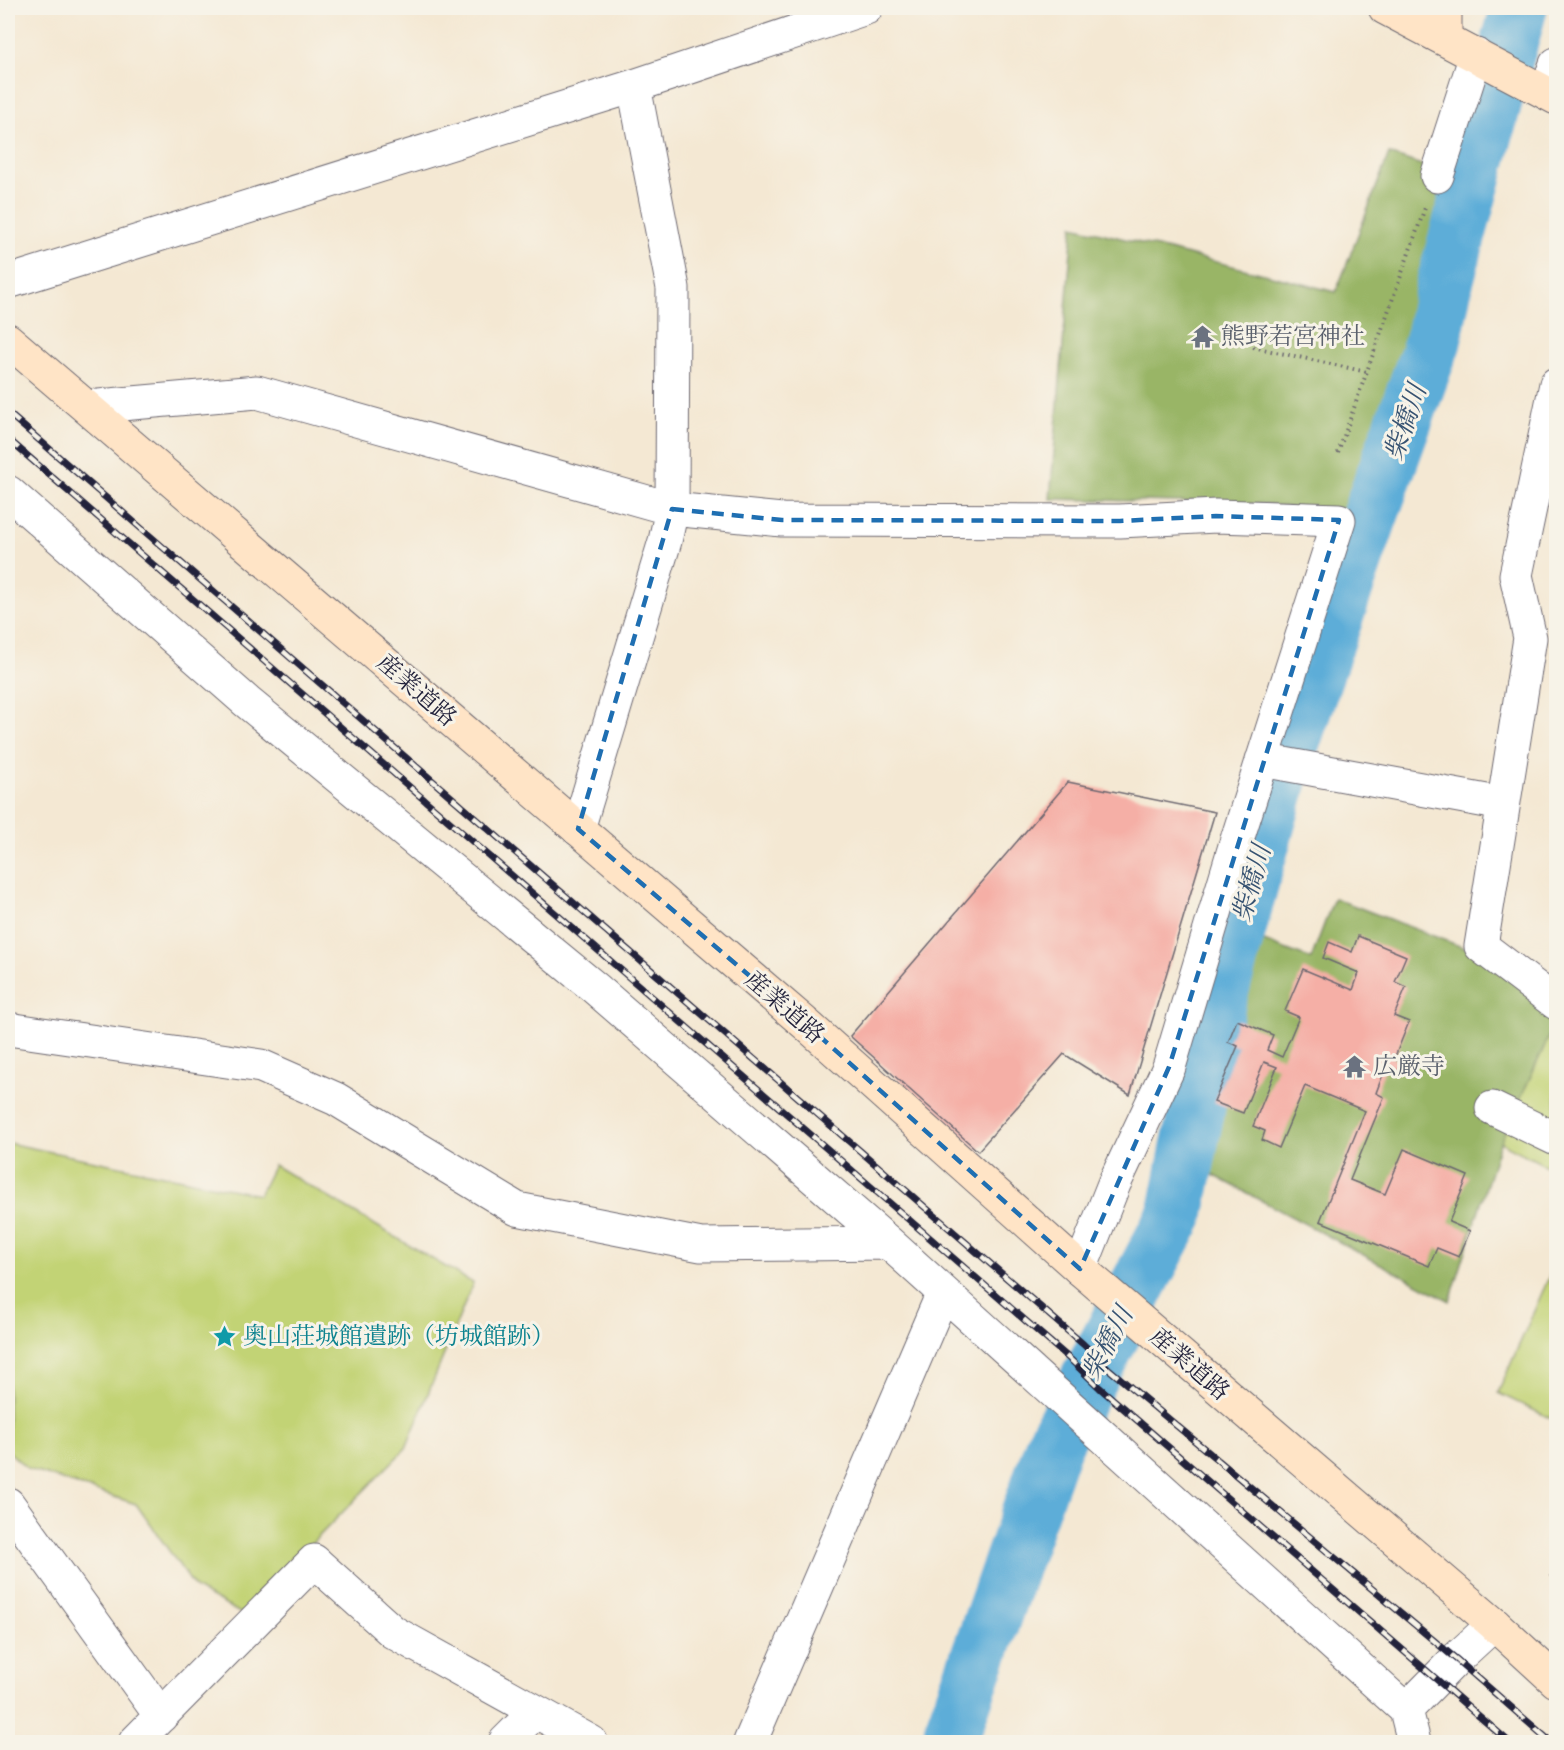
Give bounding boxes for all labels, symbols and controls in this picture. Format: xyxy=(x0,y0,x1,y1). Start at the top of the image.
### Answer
place label: 熊野若宮神社 xyxy=(1221,318,1365,353)
temple icon: 熊野若宮神社 xyxy=(1190,323,1216,349)
water label: 柴橋川 xyxy=(1373,376,1437,465)
street label: 産業道路 xyxy=(370,645,465,734)
water label: 柴橋川 xyxy=(1221,837,1281,926)
street label: 産業道路 xyxy=(738,962,833,1051)
place label: 広厳寺 xyxy=(1373,1048,1445,1083)
temple icon: 広厳寺 xyxy=(1342,1053,1368,1079)
water label: 柴橋川 xyxy=(1071,1297,1143,1386)
place label: 奥山荘城館遺跡（坊城館跡） xyxy=(243,1318,555,1353)
street label: 産業道路 xyxy=(1143,1319,1238,1408)
place icon: 奥山荘城館遺跡（坊城館跡） xyxy=(212,1323,238,1349)

